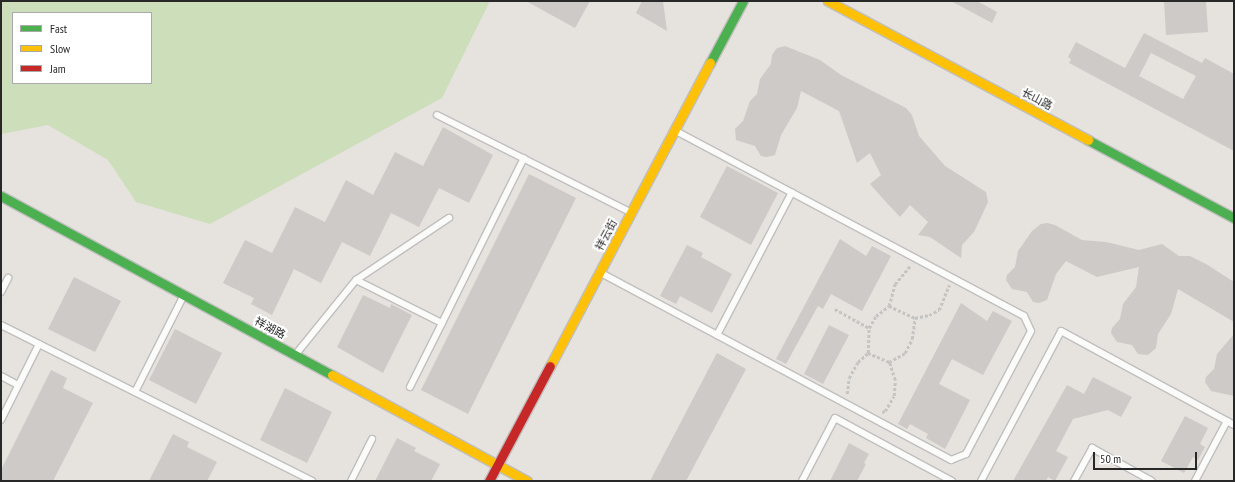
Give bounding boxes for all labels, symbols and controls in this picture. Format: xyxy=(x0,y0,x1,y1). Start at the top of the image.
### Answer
legend xyxy=(12,12,152,84)
text: Fast xyxy=(50,21,67,36)
text: Slow xyxy=(50,41,70,56)
text: Jam xyxy=(50,61,66,76)
street label: 长山路 xyxy=(1019,85,1055,113)
street label: 祥云街 xyxy=(592,217,620,253)
street label: 祥湖路 xyxy=(252,314,288,342)
scale bar xyxy=(1095,444,1199,470)
text: 50 m xyxy=(1100,451,1121,466)

